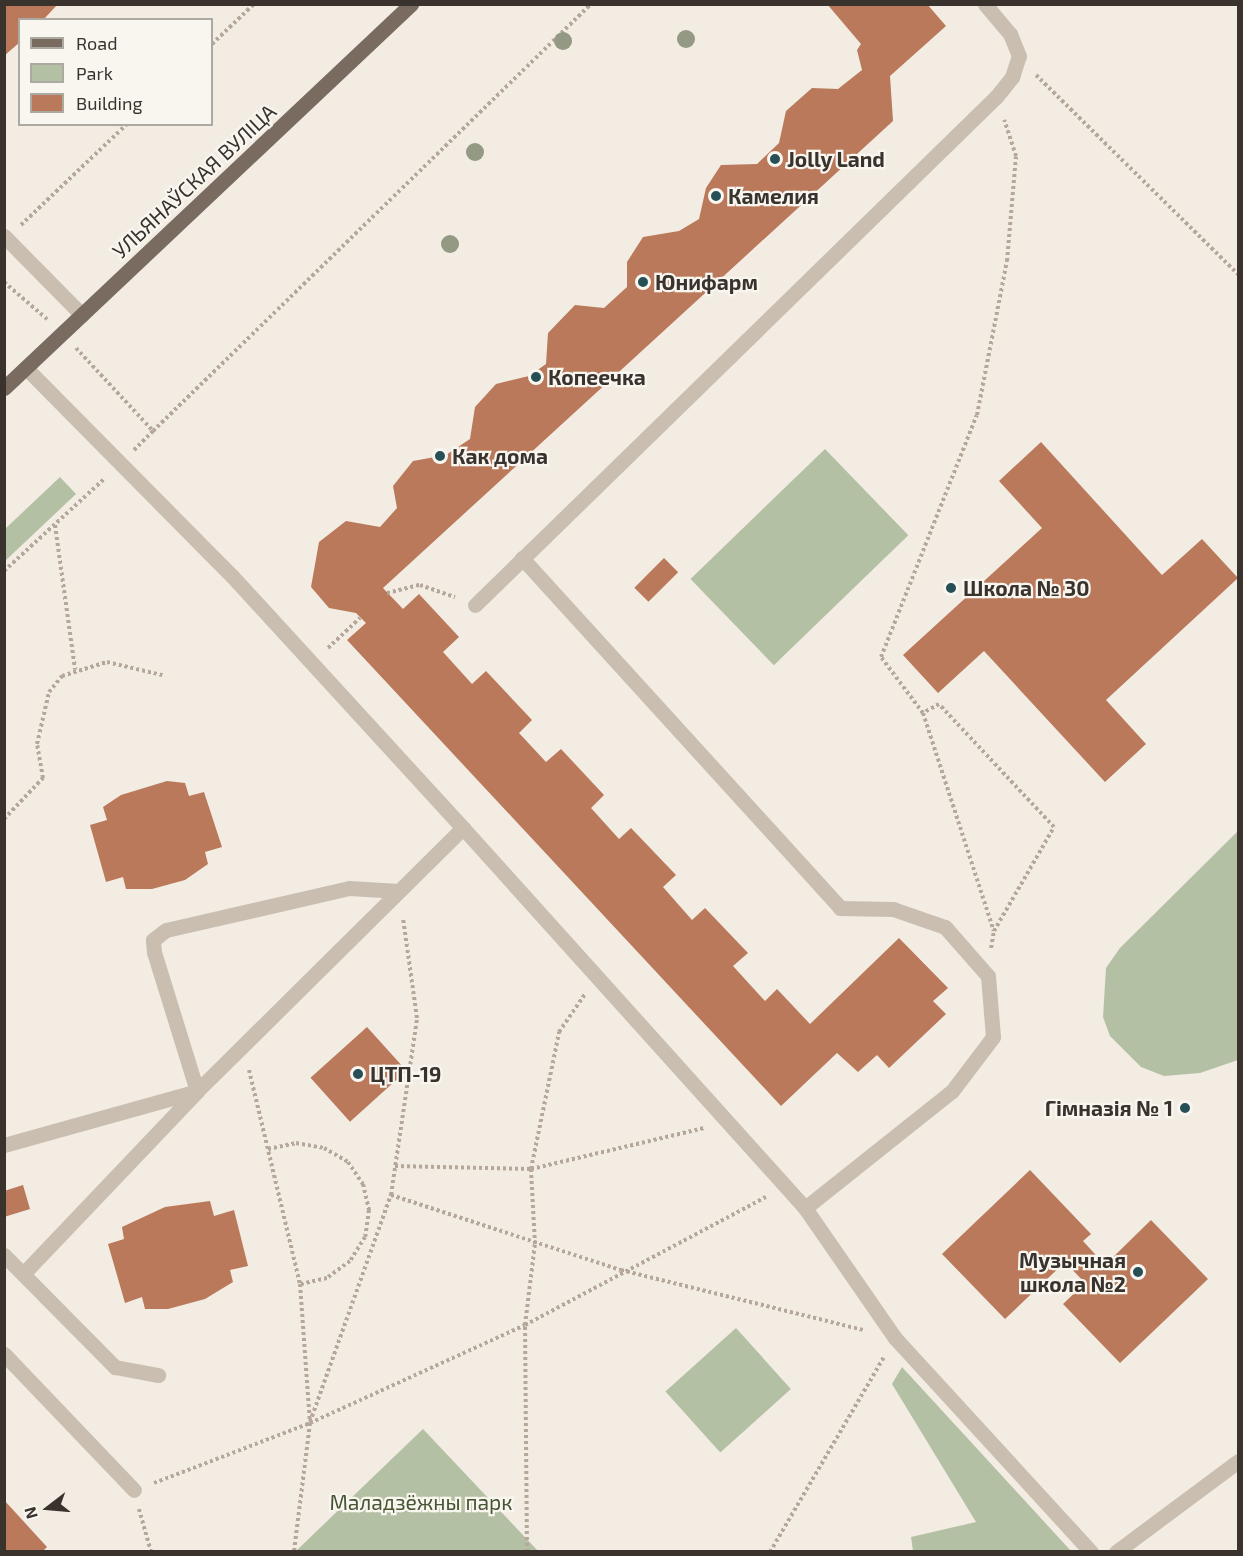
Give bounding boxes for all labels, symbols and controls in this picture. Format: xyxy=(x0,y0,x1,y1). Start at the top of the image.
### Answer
legend xyxy=(18,18,213,126)
text: Road xyxy=(76,32,117,54)
text: Park xyxy=(76,62,113,84)
text: Building xyxy=(76,92,143,114)
street label: УЛЬЯНАЎСКАЯ ВУЛІЦА xyxy=(107,99,281,263)
place label: Jolly Land xyxy=(787,146,885,172)
marker: Jolly Land xyxy=(768,152,782,166)
place label: Камелия xyxy=(728,183,819,209)
marker: Камелия xyxy=(709,189,723,203)
place label: Юнифарм xyxy=(655,269,758,295)
marker: Юнифарм xyxy=(636,275,650,289)
place label: Копеечка xyxy=(548,364,646,390)
marker: Копеечка xyxy=(529,370,543,384)
place label: Как дома xyxy=(452,443,548,469)
marker: Как дома xyxy=(433,449,447,463)
place label: Школа № 30 xyxy=(963,575,1089,601)
marker: Школа № 30 xyxy=(944,581,958,595)
place label: ЦТП-19 xyxy=(370,1061,441,1087)
marker: ЦТП-19 xyxy=(351,1067,365,1081)
place label: Гімназія № 1 xyxy=(1045,1095,1173,1121)
marker: Гімназія № 1 xyxy=(1178,1101,1192,1115)
place label: Музычная школа №2 xyxy=(1019,1247,1126,1297)
marker: Музычная школа №2 xyxy=(1131,1265,1145,1279)
north arrow xyxy=(18,1478,78,1538)
park label: Маладзёжны парк xyxy=(329,1489,513,1515)
text: N xyxy=(19,1505,41,1521)

